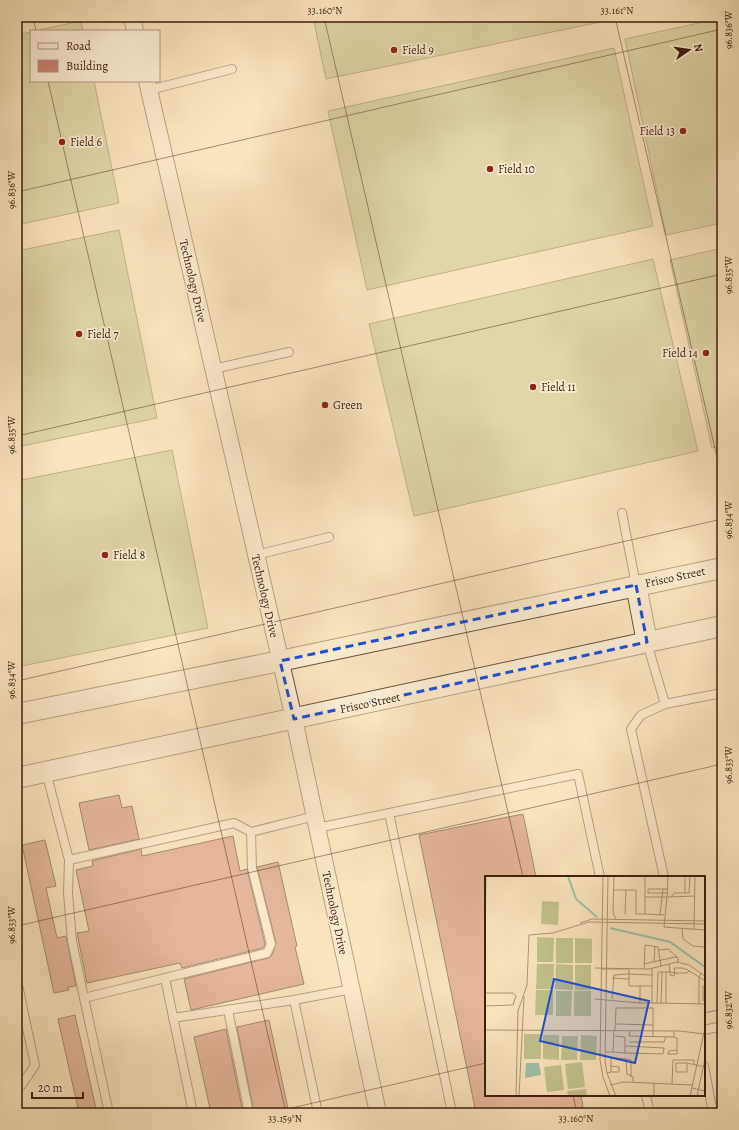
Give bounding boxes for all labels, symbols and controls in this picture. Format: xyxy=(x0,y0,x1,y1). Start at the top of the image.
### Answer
text: 33.160°N xyxy=(308,4,342,17)
text: 33.161°N xyxy=(600,4,634,17)
text: 96.836°W xyxy=(722,10,735,49)
legend xyxy=(30,30,160,82)
north arrow xyxy=(669,30,709,70)
text: Road xyxy=(66,38,92,54)
place label: Field 9 xyxy=(402,42,434,58)
text: N xyxy=(690,42,706,53)
marker: Field 9 xyxy=(389,45,399,55)
text: Building xyxy=(66,58,108,74)
place label: Field 13 xyxy=(639,123,675,139)
marker: Field 13 xyxy=(678,126,688,136)
place label: Field 6 xyxy=(70,134,102,150)
marker: Field 6 xyxy=(57,137,67,147)
place label: Field 10 xyxy=(498,161,535,177)
marker: Field 10 xyxy=(485,164,495,174)
text: 96.836°W xyxy=(5,170,18,209)
street label: Technology Drive xyxy=(176,238,210,324)
text: 96.835°W xyxy=(722,255,735,294)
place label: Field 7 xyxy=(87,326,119,342)
marker: Field 7 xyxy=(74,329,84,339)
place label: Field 14 xyxy=(662,345,699,361)
marker: Field 14 xyxy=(701,348,711,358)
place label: Field 11 xyxy=(541,379,576,395)
marker: Field 11 xyxy=(528,382,538,392)
place label: Green xyxy=(333,397,363,413)
marker: Green xyxy=(320,400,330,410)
text: 96.835°W xyxy=(5,415,18,454)
text: 96.834°W xyxy=(722,500,735,539)
place label: Field 8 xyxy=(113,547,145,563)
marker: Field 8 xyxy=(100,550,110,560)
street label: Technology Drive xyxy=(248,553,282,639)
street label: Frisco Street xyxy=(643,563,707,591)
text: 96.834°W xyxy=(5,660,18,699)
street label: Frisco Street xyxy=(338,689,402,717)
text: 96.833°W xyxy=(722,745,735,784)
street label: Technology Drive xyxy=(318,870,352,956)
inset map xyxy=(485,876,705,1096)
text: 96.833°W xyxy=(5,905,18,944)
text: 96.832°W xyxy=(722,990,735,1029)
scale bar xyxy=(32,1074,83,1100)
text: 20 m xyxy=(38,1080,62,1096)
text: 33.159°N xyxy=(268,1112,302,1125)
text: 33.160°N xyxy=(559,1112,593,1125)

